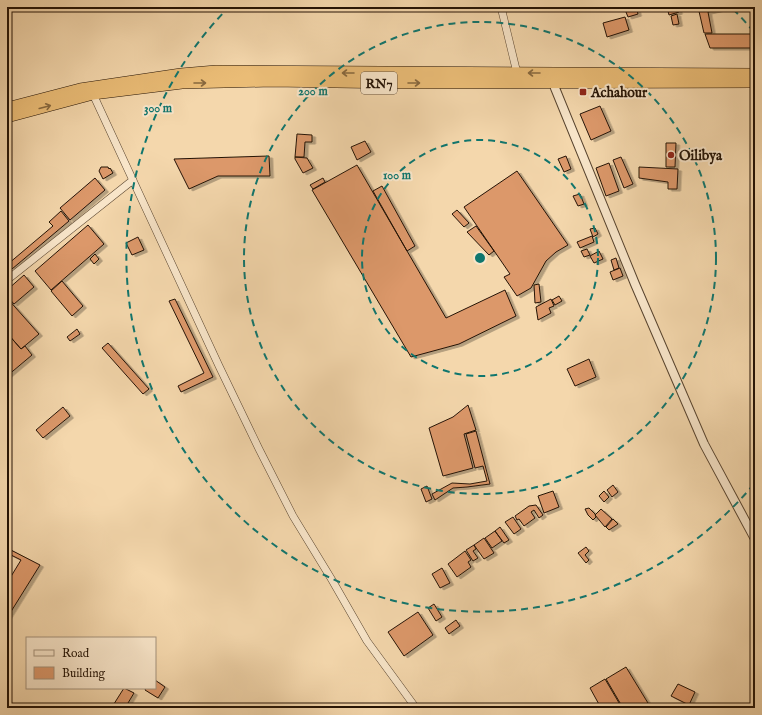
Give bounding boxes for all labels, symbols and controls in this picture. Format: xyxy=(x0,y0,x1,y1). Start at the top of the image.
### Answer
one-way arrow xyxy=(342,69,355,77)
one-way arrow xyxy=(528,69,541,77)
road number: RN7 xyxy=(361,72,397,94)
one-way arrow xyxy=(193,79,206,87)
one-way arrow xyxy=(407,79,420,87)
text: 200 m xyxy=(298,84,328,99)
place label: Achahour xyxy=(590,84,648,102)
marker: Achahour xyxy=(578,87,588,97)
text: 300 m xyxy=(144,101,173,116)
one-way arrow xyxy=(38,102,51,110)
place label: Oilibya xyxy=(679,147,723,165)
marker: Oilibya xyxy=(666,150,676,160)
text: 100 m xyxy=(383,168,412,183)
centre of rings xyxy=(473,251,487,265)
legend xyxy=(26,637,156,689)
text: Road xyxy=(62,646,90,661)
text: Building xyxy=(62,666,106,681)

